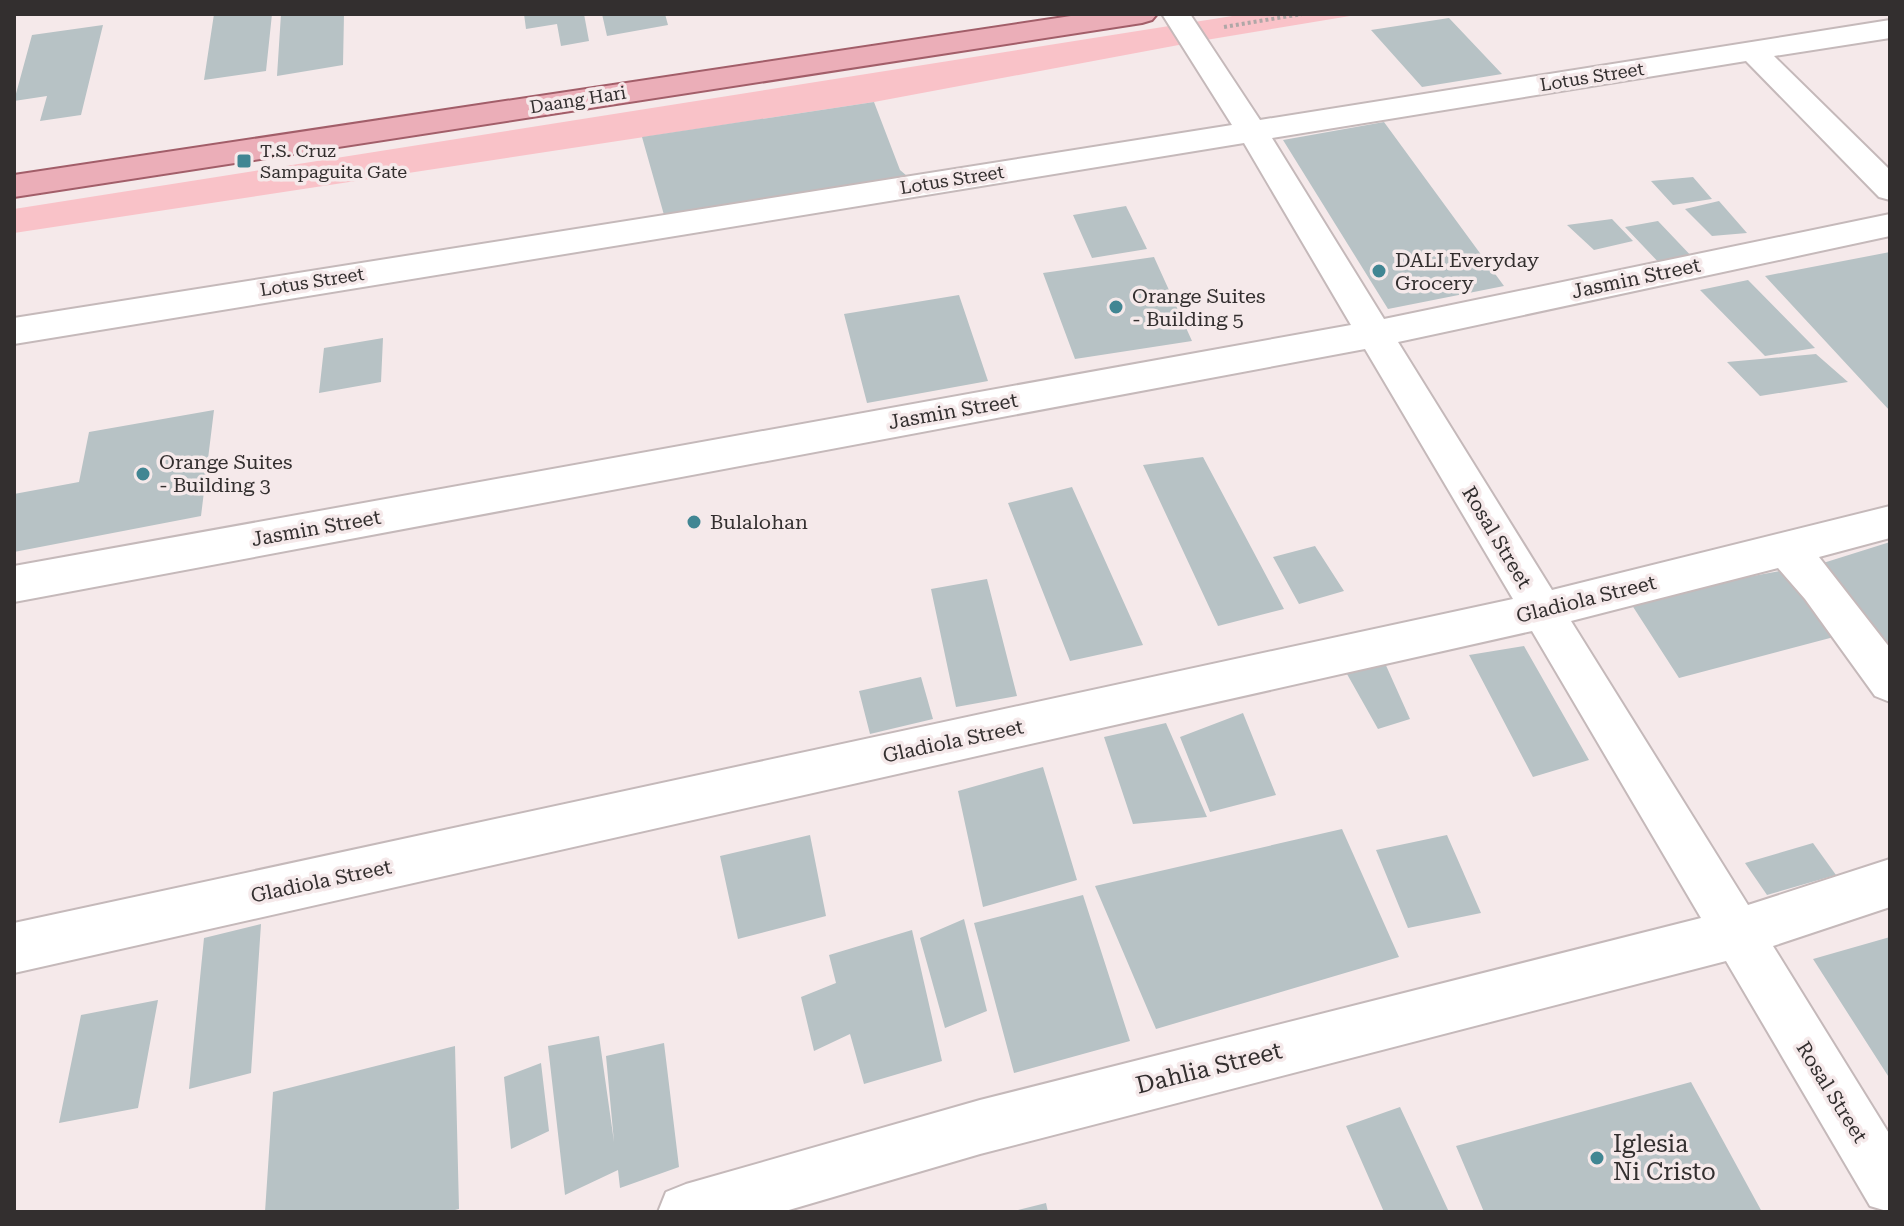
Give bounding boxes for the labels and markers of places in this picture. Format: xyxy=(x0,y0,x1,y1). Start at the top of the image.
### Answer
place label: T.S. Cruz Sampaguita Gate xyxy=(260,140,407,182)
marker: T.S. Cruz Sampaguita Gate xyxy=(235,152,253,170)
place label: DALI Everyday Grocery xyxy=(1395,248,1539,295)
marker: DALI Everyday Grocery xyxy=(1370,262,1388,280)
place label: Orange Suites - Building 5 xyxy=(1132,284,1266,331)
marker: Orange Suites - Building 5 xyxy=(1107,298,1125,316)
place label: Orange Suites - Building 3 xyxy=(159,450,293,497)
marker: Orange Suites - Building 3 xyxy=(134,465,152,483)
place label: Bulalohan xyxy=(710,510,808,534)
marker: Bulalohan xyxy=(685,513,703,531)
place label: Iglesia Ni Cristo xyxy=(1613,1130,1716,1186)
marker: Iglesia Ni Cristo xyxy=(1588,1149,1606,1167)

